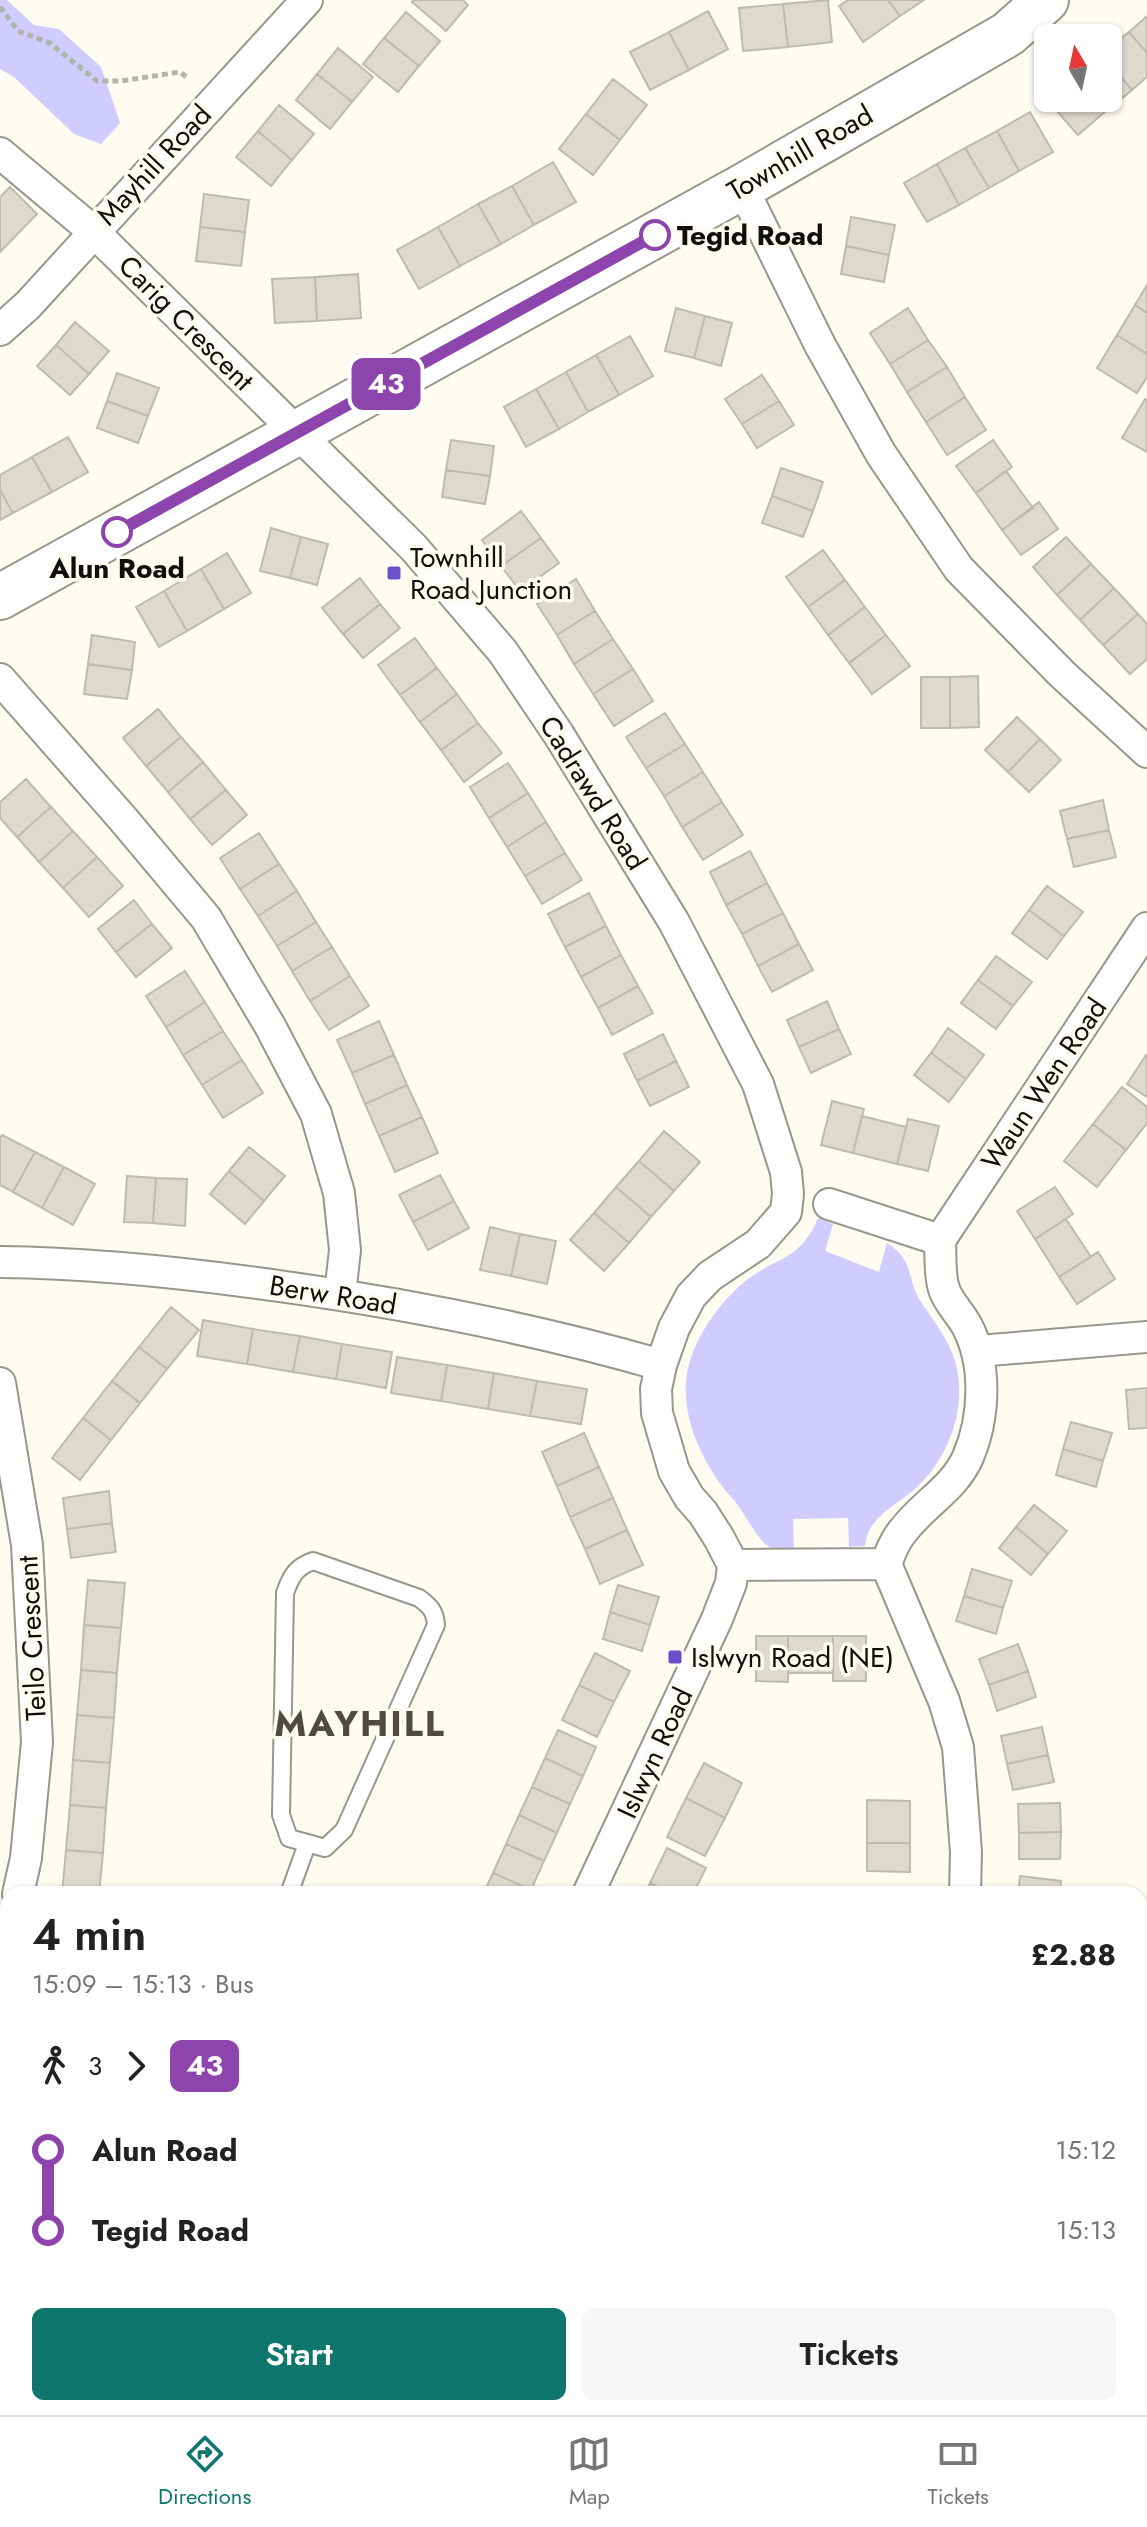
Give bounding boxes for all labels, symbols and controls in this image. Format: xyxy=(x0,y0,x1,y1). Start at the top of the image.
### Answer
north arrow xyxy=(1034,24,1122,112)
map controls xyxy=(1034,24,1122,112)
street label: Mayhill Road xyxy=(87,95,221,235)
street label: Townhill Road xyxy=(719,95,881,211)
place label: Tegid Road xyxy=(677,215,823,256)
marker: Tegid Road xyxy=(640,220,670,250)
street label: Carig Crescent xyxy=(109,246,263,400)
line badge: 43 xyxy=(350,358,422,410)
text: 43 xyxy=(368,363,404,404)
marker: Alun Road xyxy=(102,517,132,547)
place label: Townhill Road Junction xyxy=(410,537,572,610)
place label: Alun Road xyxy=(48,548,185,589)
marker: Townhill Road Junction xyxy=(385,564,403,582)
street label: Cadrawd Road xyxy=(529,708,657,878)
street label: Waun Wen Road xyxy=(971,990,1117,1178)
street label: Berw Road xyxy=(266,1265,400,1325)
street label: Teilo Crescent xyxy=(7,1554,57,1722)
place label: Islwyn Road (NE) xyxy=(691,1637,894,1678)
marker: Islwyn Road (NE) xyxy=(666,1648,684,1666)
street label: Islwyn Road xyxy=(607,1681,703,1825)
district label: MAYHILL xyxy=(274,1697,446,1749)
text: 4 min xyxy=(32,1903,146,1967)
text: £2.88 xyxy=(1031,1933,1116,1976)
text: 15:09 – 15:13 · Bus xyxy=(32,1965,254,2003)
icon: walk xyxy=(32,2044,76,2088)
icon: forward xyxy=(114,2044,158,2088)
text: 43 xyxy=(186,2045,223,2086)
text: 3 xyxy=(88,2047,102,2085)
text: Alun Road xyxy=(92,2129,237,2172)
text: 15:12 xyxy=(1055,2131,1116,2169)
text: Tegid Road xyxy=(92,2209,249,2252)
text: 15:13 xyxy=(1056,2211,1116,2249)
button: Start xyxy=(32,2308,566,2400)
button: Tickets xyxy=(582,2308,1116,2400)
tab: Directions xyxy=(158,2432,251,2512)
tab: Map xyxy=(567,2432,611,2512)
tab: Tickets xyxy=(928,2432,989,2512)

